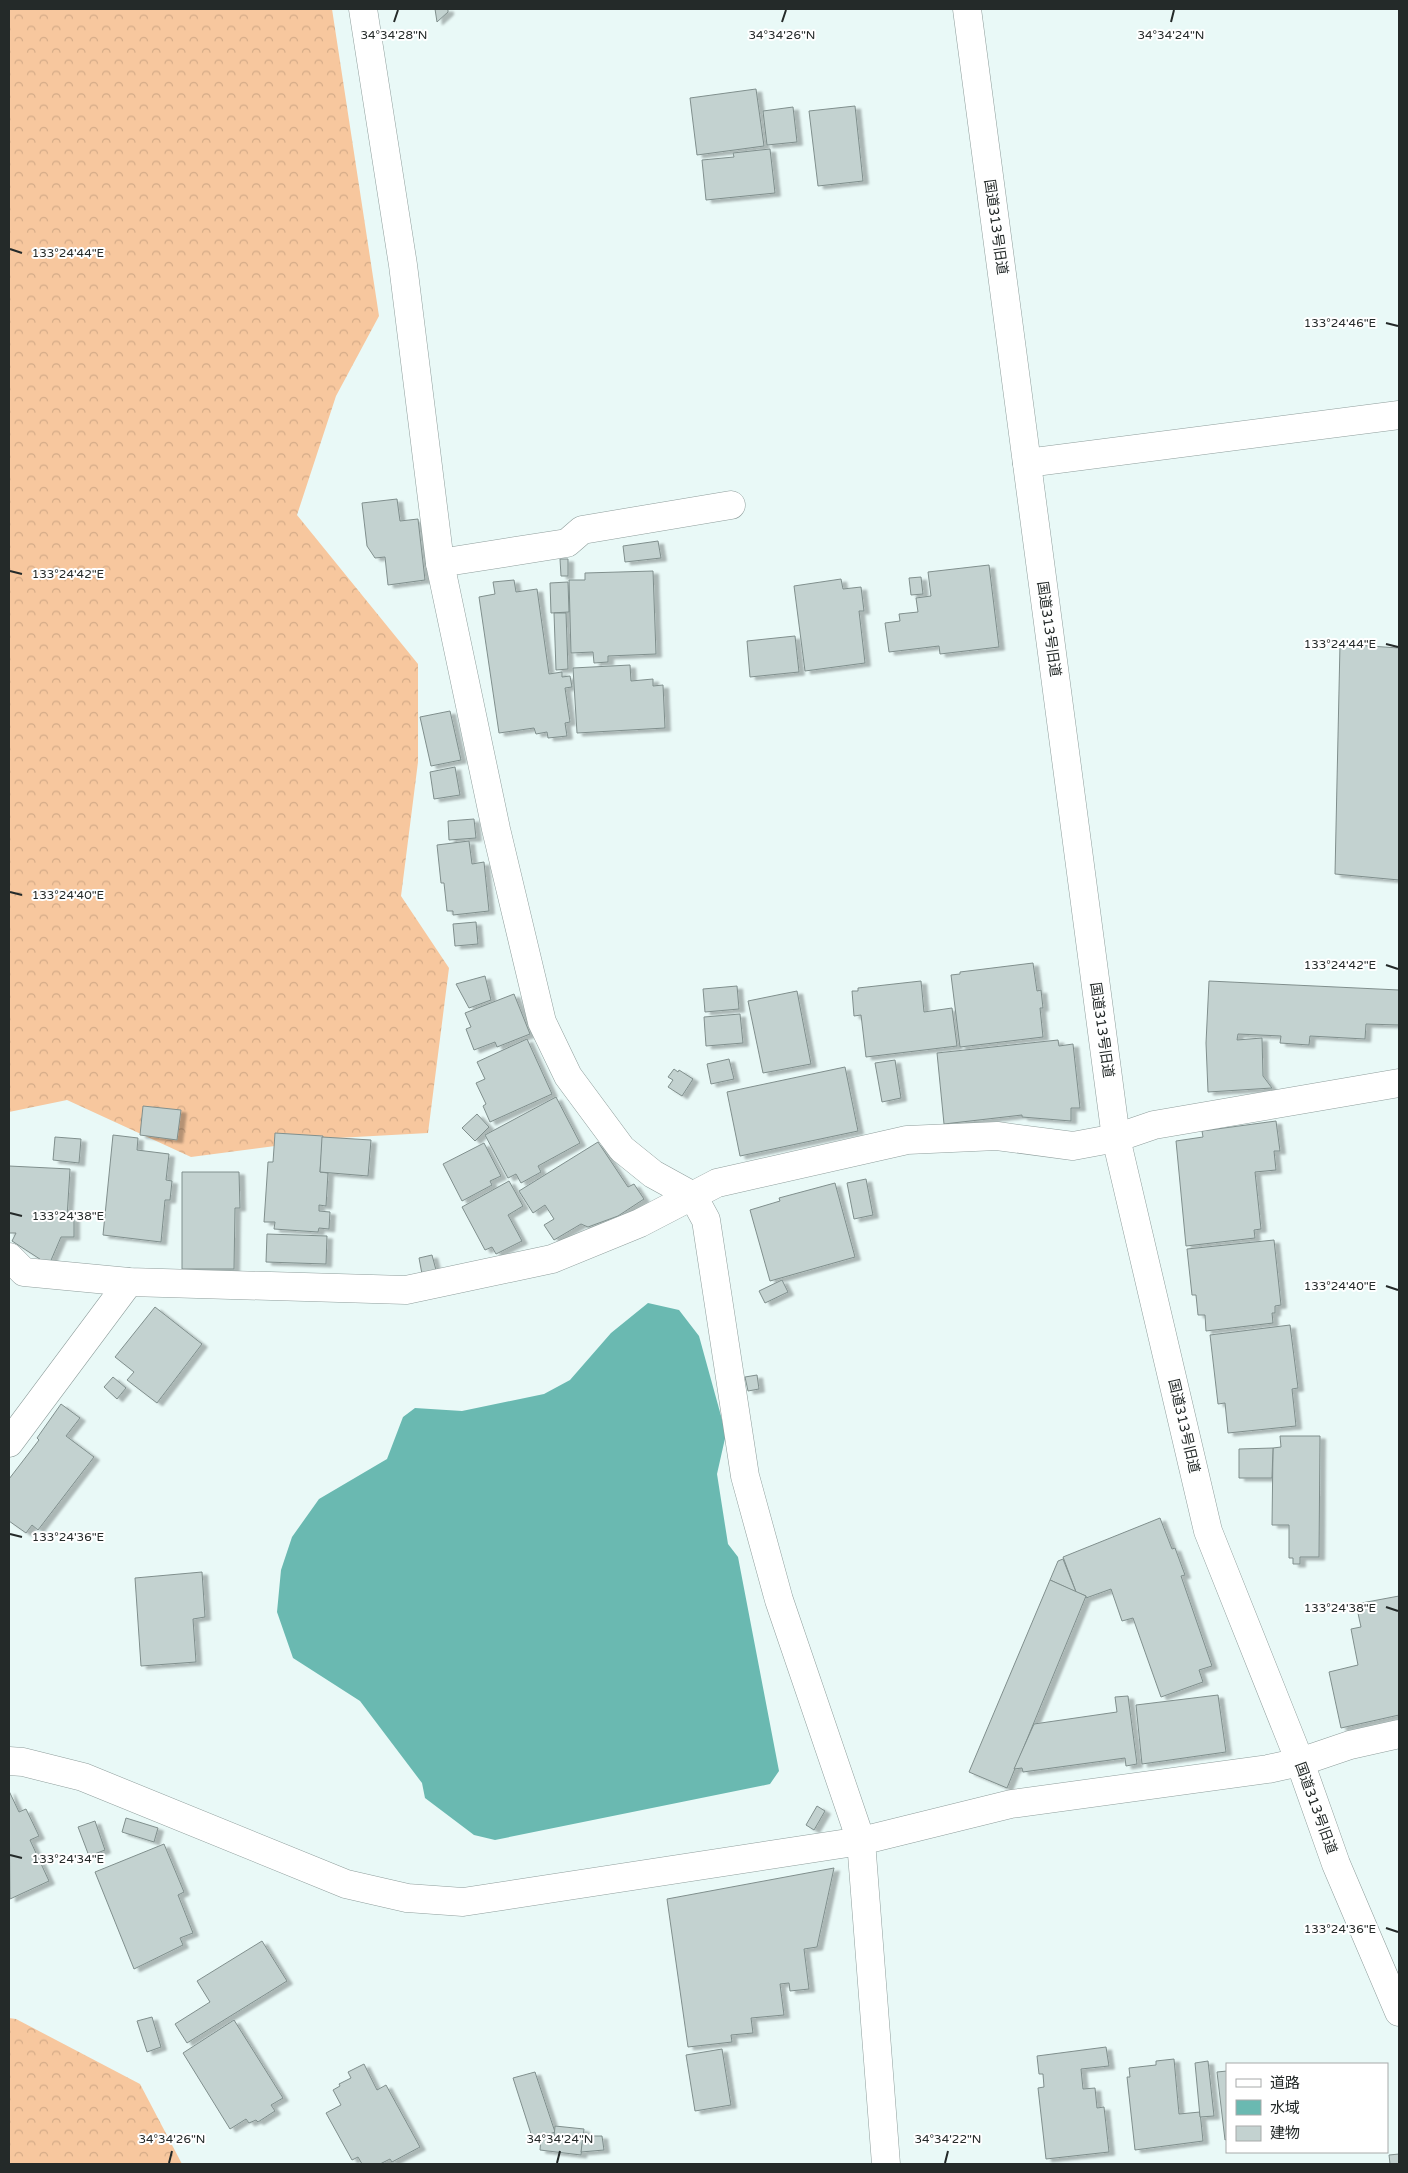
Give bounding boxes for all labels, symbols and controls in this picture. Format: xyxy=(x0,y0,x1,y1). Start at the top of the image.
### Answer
text: 34°34'28"N xyxy=(361,28,428,42)
text: 34°34'26"N xyxy=(749,28,816,42)
text: 34°34'24"N xyxy=(1138,28,1205,42)
street label: 国道313号旧道 xyxy=(981,178,1011,276)
text: 133°24'44"E xyxy=(32,246,105,260)
text: 133°24'46"E xyxy=(1304,316,1377,330)
text: 133°24'42"E xyxy=(32,567,105,581)
street label: 国道313号旧道 xyxy=(1034,580,1064,678)
text: 133°24'44"E xyxy=(1304,637,1377,651)
text: 133°24'40"E xyxy=(32,888,105,902)
text: 133°24'42"E xyxy=(1304,958,1377,972)
street label: 国道313号旧道 xyxy=(1087,981,1117,1079)
text: 133°24'38"E xyxy=(32,1209,105,1223)
text: 133°24'40"E xyxy=(1304,1279,1377,1293)
street label: 国道313号旧道 xyxy=(1165,1377,1203,1475)
text: 133°24'36"E xyxy=(32,1530,105,1544)
text: 133°24'38"E xyxy=(1304,1601,1377,1615)
street label: 国道313号旧道 xyxy=(1292,1760,1340,1856)
text: 133°24'34"E xyxy=(32,1852,105,1866)
text: 133°24'36"E xyxy=(1304,1922,1377,1936)
legend xyxy=(1226,2063,1388,2153)
text: 道路 xyxy=(1270,2074,1300,2092)
text: 水域 xyxy=(1270,2099,1300,2117)
text: 建物 xyxy=(1270,2124,1300,2142)
text: 34°34'26"N xyxy=(139,2132,206,2146)
text: 34°34'24"N xyxy=(527,2132,594,2146)
text: 34°34'22"N xyxy=(915,2132,982,2146)

